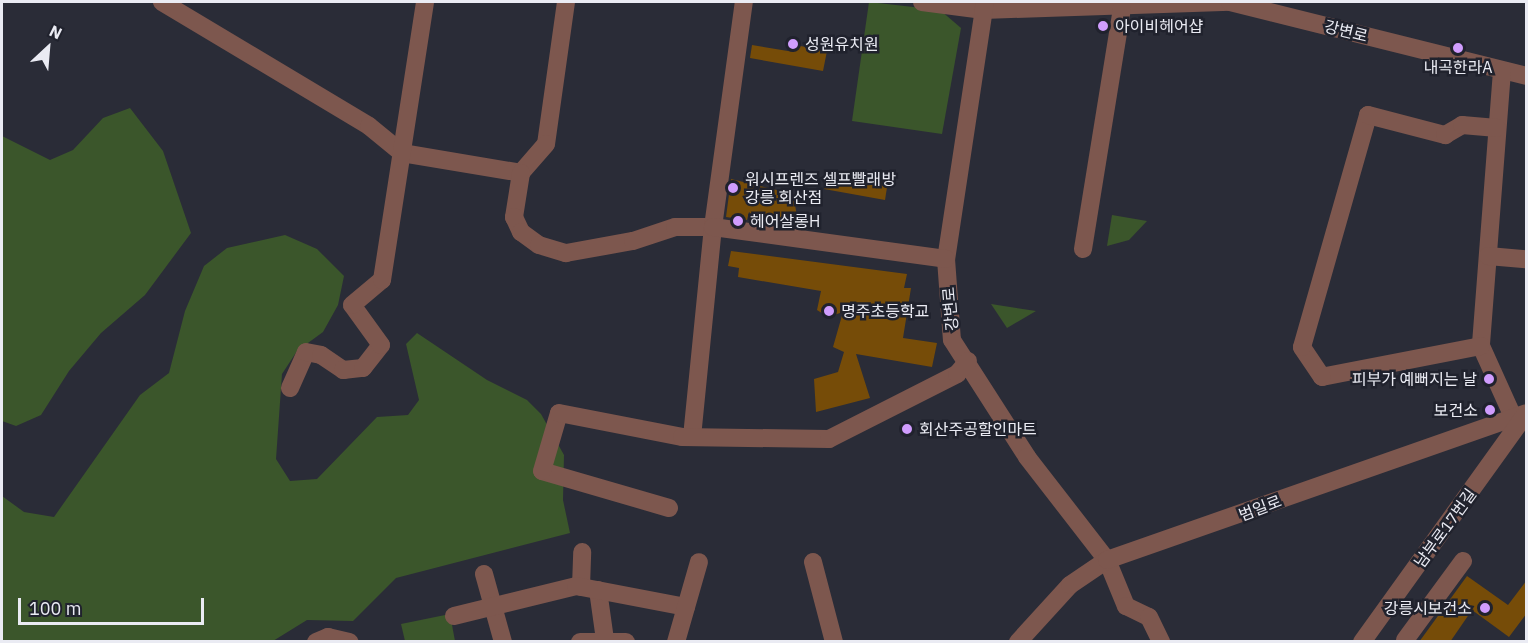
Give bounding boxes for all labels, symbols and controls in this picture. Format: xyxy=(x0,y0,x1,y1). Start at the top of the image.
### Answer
place label: 아이비헤어샵 xyxy=(1115,16,1203,36)
street label: 강변로 xyxy=(1322,16,1370,46)
north arrow xyxy=(18,18,78,78)
marker: 아이비헤어샵 xyxy=(1096,19,1110,33)
text: N xyxy=(46,20,65,43)
place label: 성원유치원 xyxy=(805,34,879,54)
marker: 성원유치원 xyxy=(786,37,800,51)
marker: 내곡한라A xyxy=(1451,41,1465,55)
place label: 내곡한라A xyxy=(1423,57,1493,77)
place label: 워시프렌즈 셀프빨래방 강릉 회산점 xyxy=(745,169,896,207)
marker: 워시프렌즈 셀프빨래방 강릉 회산점 xyxy=(726,181,740,195)
place label: 헤어살롱H xyxy=(750,211,820,231)
marker: 헤어살롱H xyxy=(731,214,745,228)
street label: 강변로 xyxy=(939,286,961,332)
place label: 명주초등학교 xyxy=(841,301,929,321)
marker: 명주초등학교 xyxy=(822,304,836,318)
place label: 피부가 예뻐지는 날 xyxy=(1352,369,1477,389)
marker: 피부가 예뻐지는 날 xyxy=(1482,372,1496,386)
place label: 보건소 xyxy=(1434,400,1478,420)
marker: 보건소 xyxy=(1483,403,1497,417)
place label: 회산주공할인마트 xyxy=(919,419,1037,439)
marker: 회산주공할인마트 xyxy=(900,422,914,436)
street label: 남부로17번길 xyxy=(1410,485,1480,571)
street label: 범일로 xyxy=(1236,491,1284,525)
scale bar xyxy=(21,586,207,624)
text: 100 m xyxy=(29,597,81,620)
place label: 강릉시보건소 xyxy=(1384,598,1472,618)
marker: 강릉시보건소 xyxy=(1476,599,1494,617)

